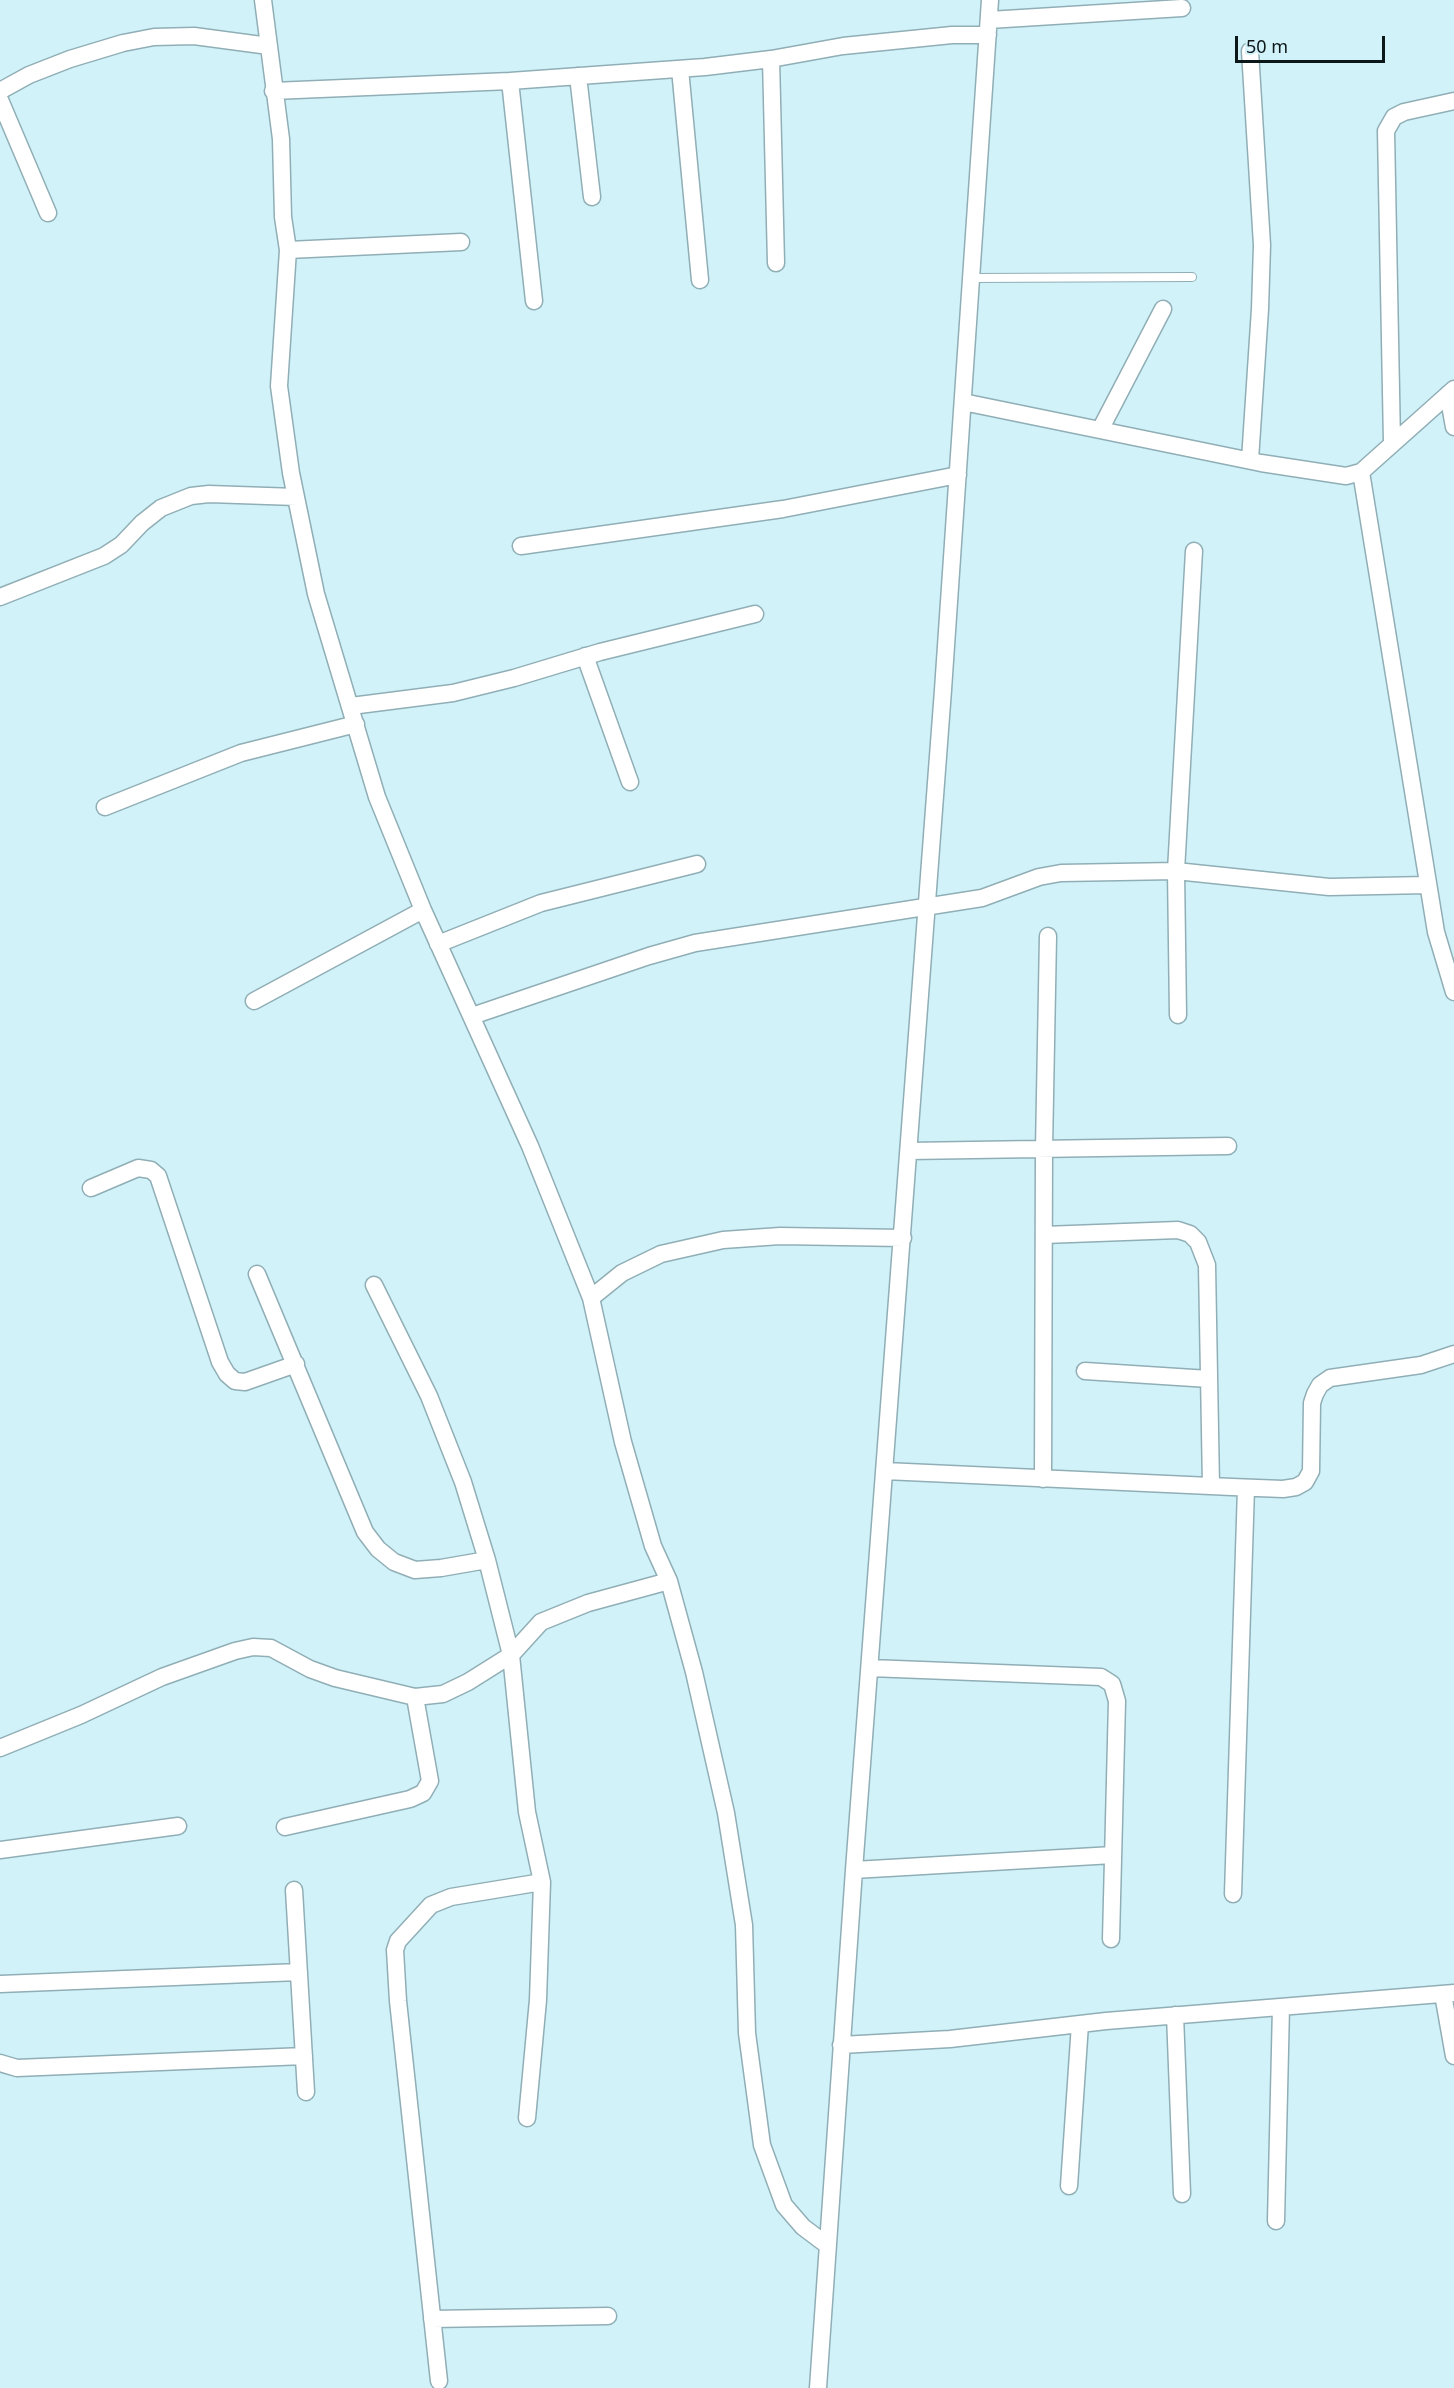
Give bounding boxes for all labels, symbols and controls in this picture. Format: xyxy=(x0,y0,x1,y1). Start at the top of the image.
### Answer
scale bar xyxy=(1238,24,1388,62)
text: 50 m xyxy=(1246,34,1288,58)

